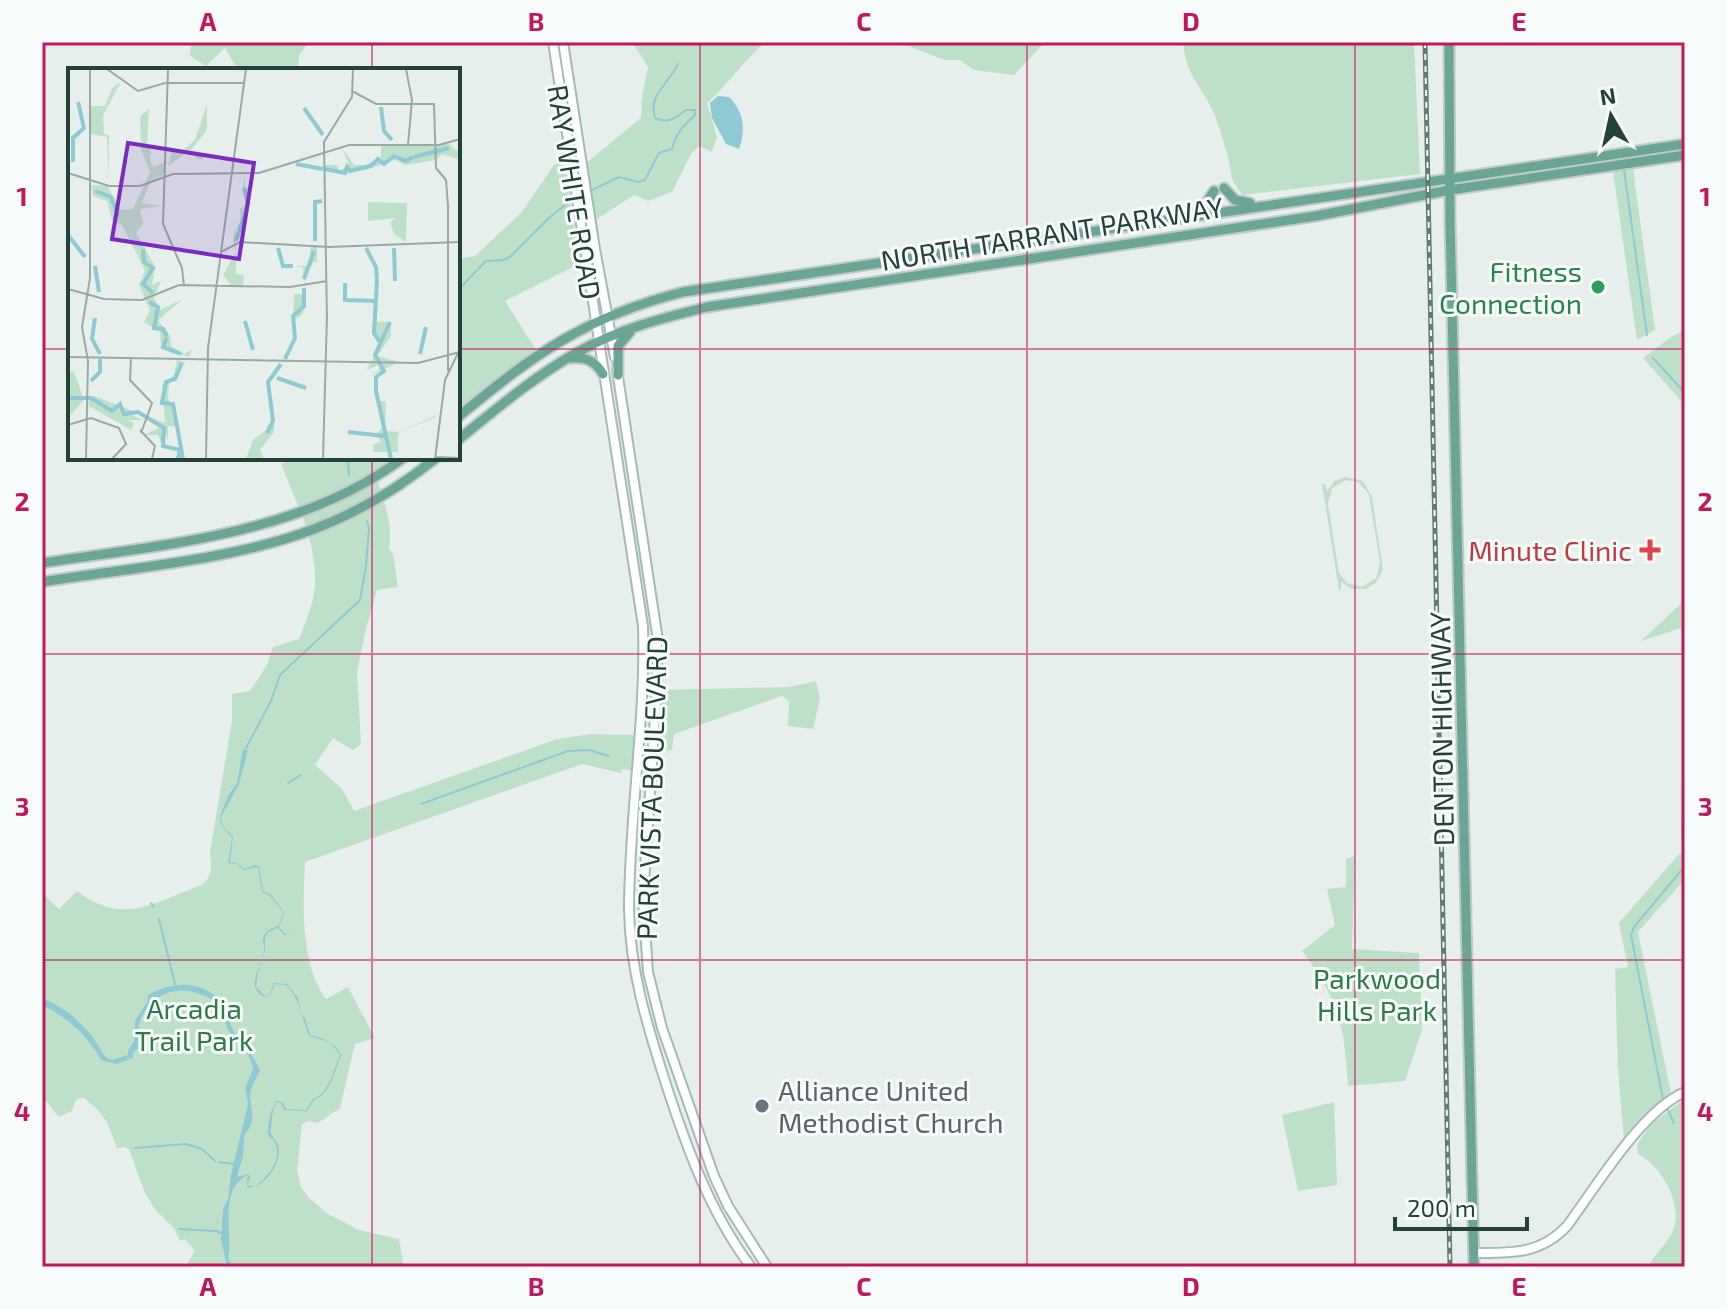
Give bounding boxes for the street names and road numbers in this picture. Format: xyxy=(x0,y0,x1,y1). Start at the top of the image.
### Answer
street label: RAY WHITE ROAD xyxy=(541,82,609,302)
street label: NORTH TARRANT PARKWAY xyxy=(878,189,1226,277)
street label: DENTON HIGHWAY xyxy=(1422,611,1460,847)
street label: PARK VISTA BOULEVARD xyxy=(629,635,673,941)

